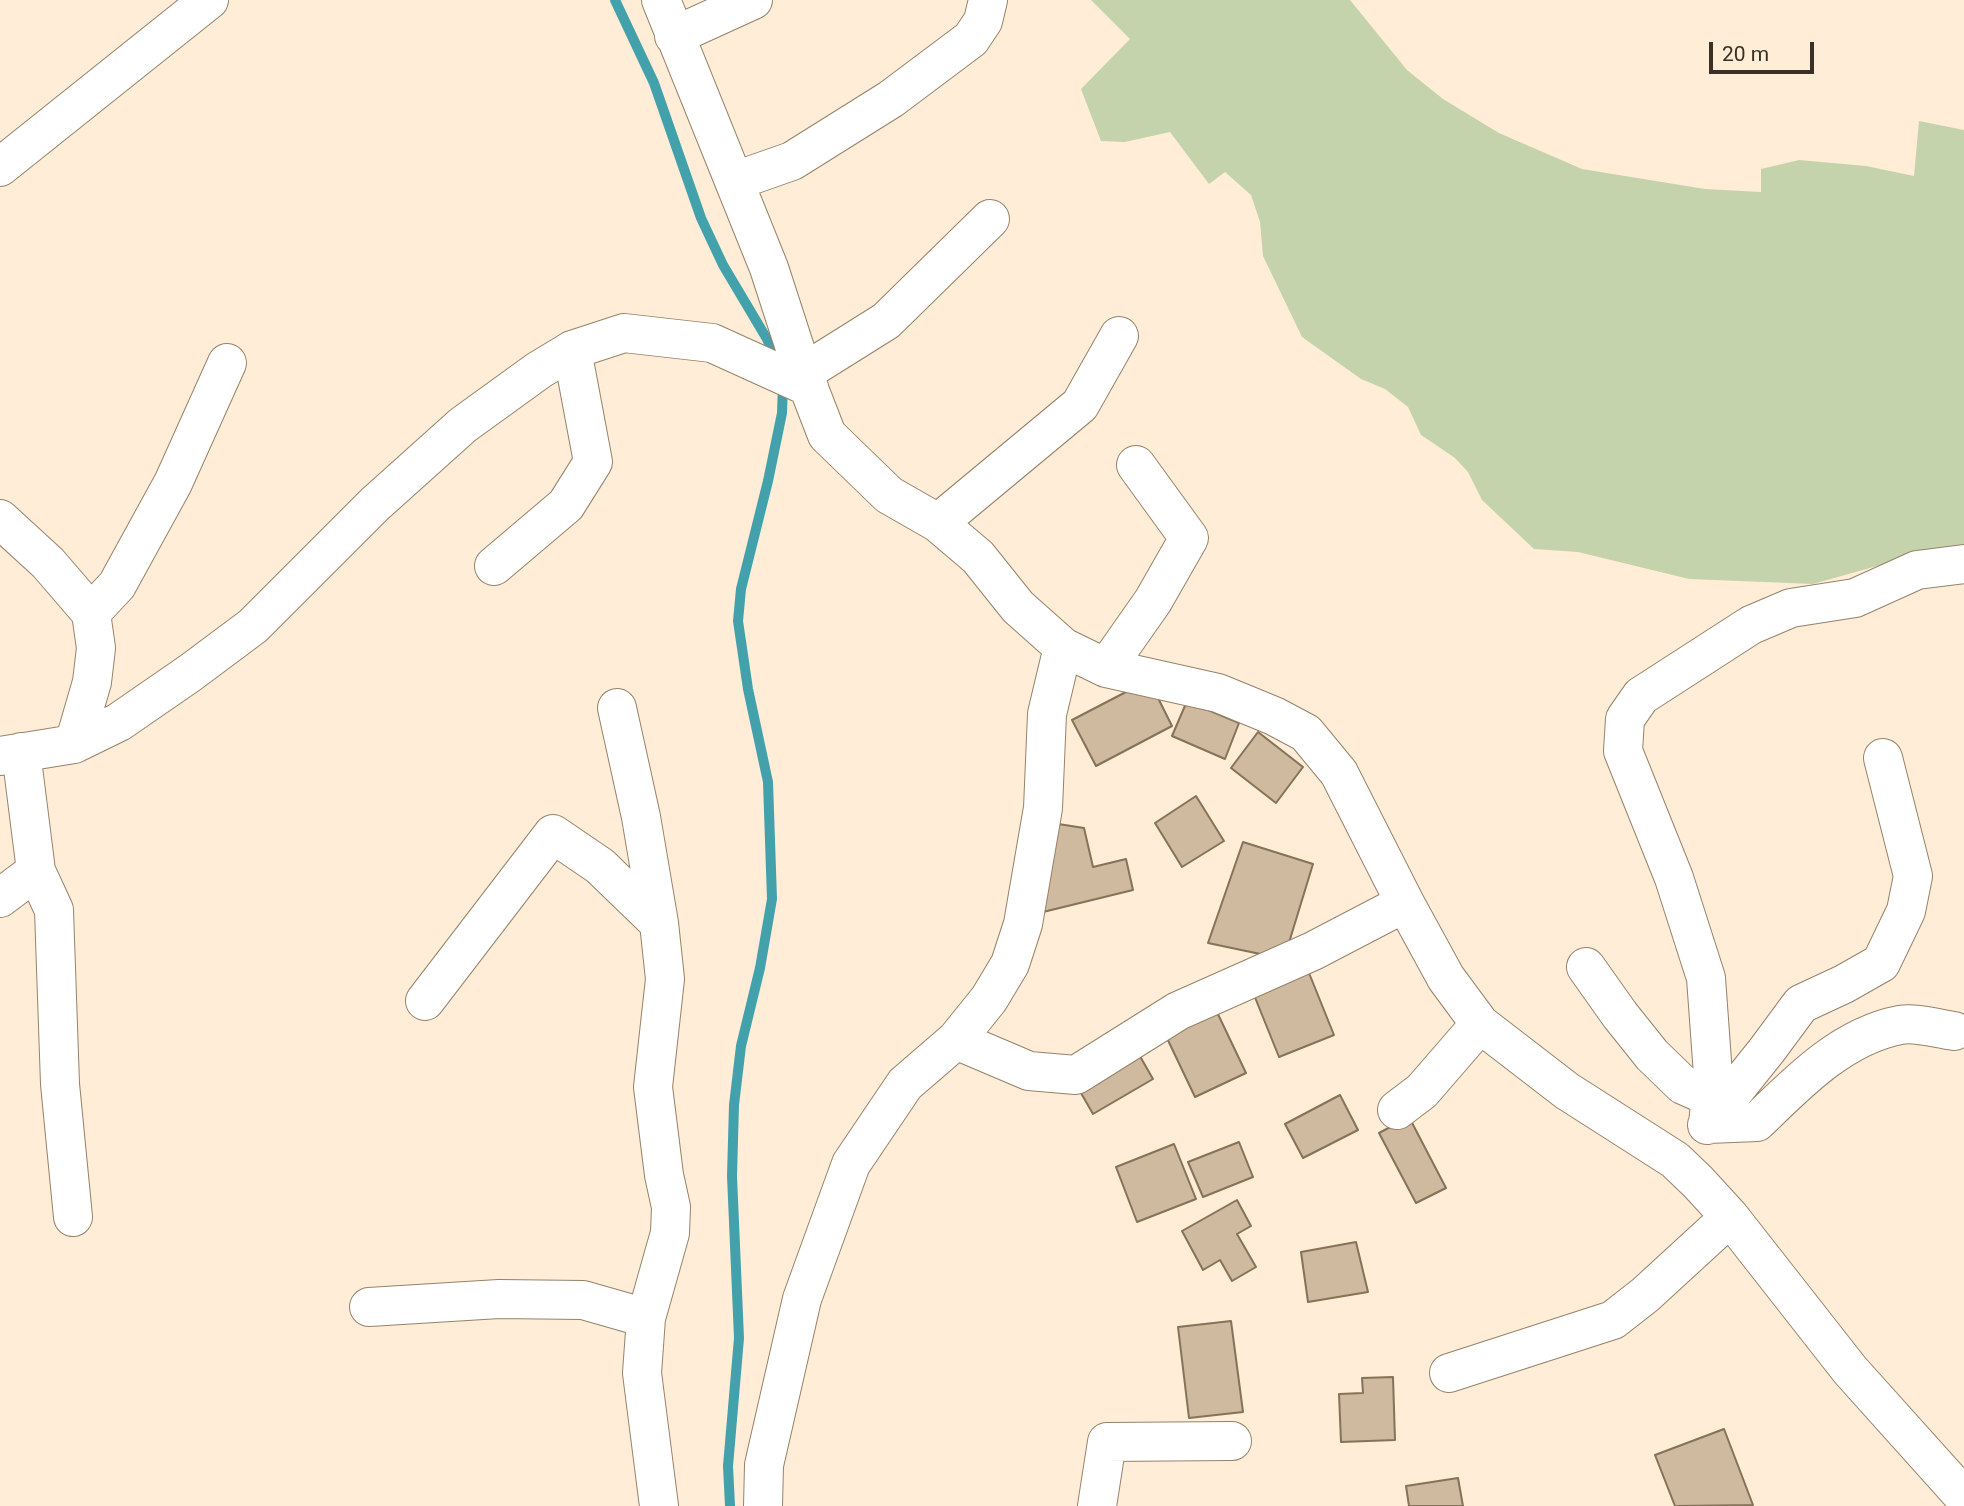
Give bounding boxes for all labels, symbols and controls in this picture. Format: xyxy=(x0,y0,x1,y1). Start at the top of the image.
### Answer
scale bar xyxy=(1712,28,1817,72)
text: 20 m xyxy=(1722,42,1769,66)

